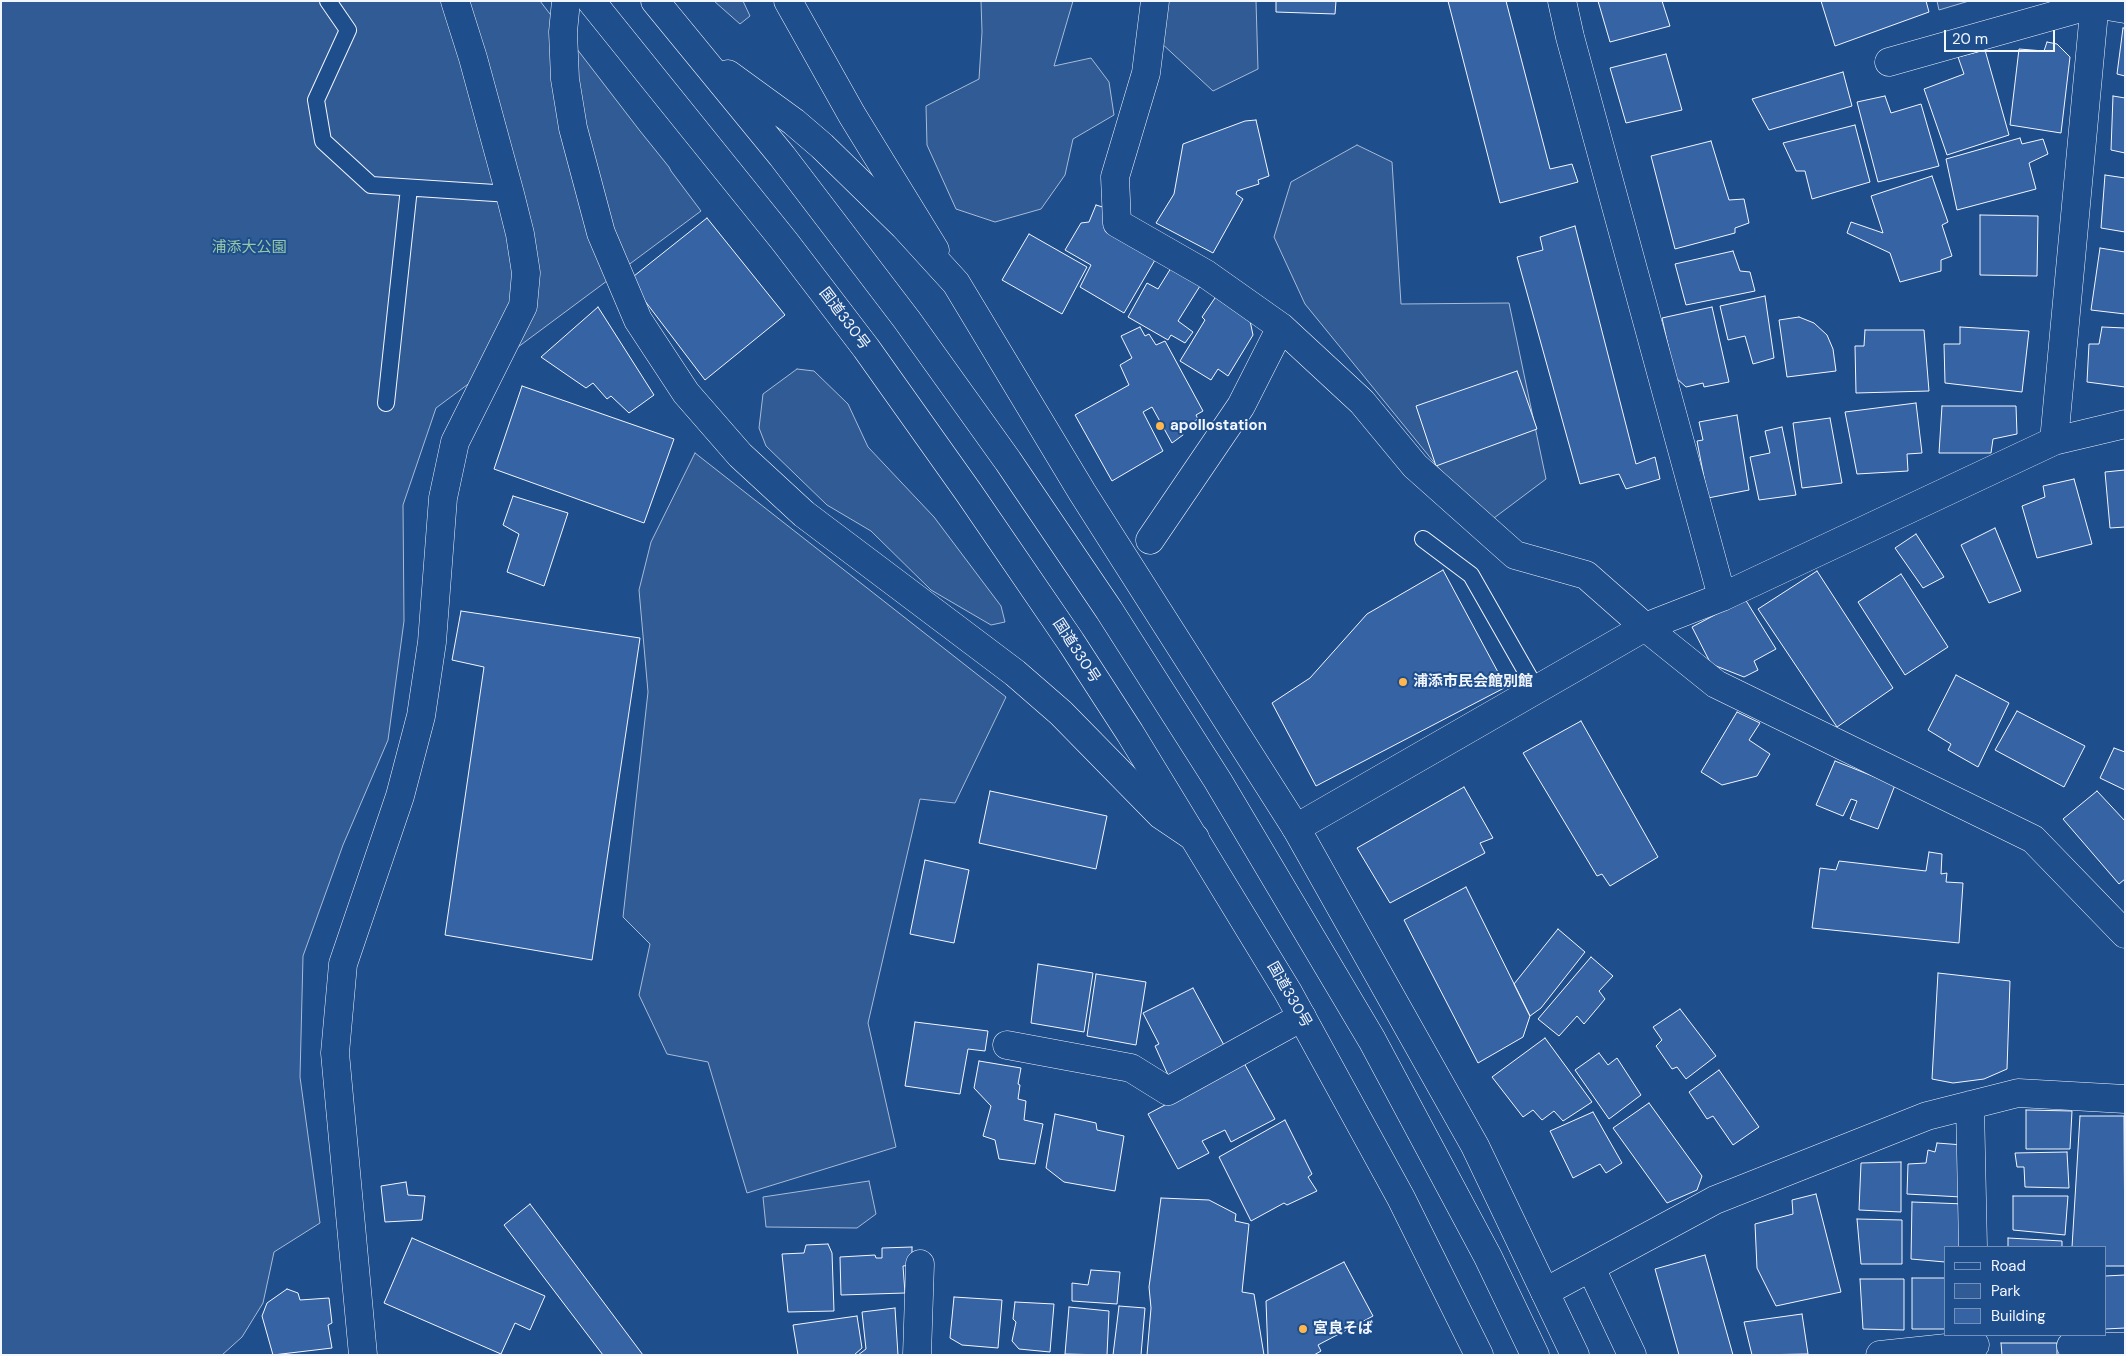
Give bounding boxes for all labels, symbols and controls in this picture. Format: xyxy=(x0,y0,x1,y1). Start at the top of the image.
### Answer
scale bar xyxy=(1946,20,2057,52)
text: 20 m xyxy=(1952,29,1988,49)
park label: 浦添大公園 xyxy=(212,239,286,257)
street label: 国道330号 xyxy=(815,284,873,354)
place label: apollostation xyxy=(1170,417,1267,435)
marker: apollostation xyxy=(1154,420,1166,432)
street label: 国道330号 xyxy=(1049,615,1103,687)
place label: 浦添市民会館別館 xyxy=(1413,673,1533,691)
marker: 浦添市民会館別館 xyxy=(1397,676,1409,688)
street label: 国道330号 xyxy=(1263,959,1315,1031)
legend xyxy=(1944,1246,2106,1336)
text: Road xyxy=(1991,1256,2026,1276)
text: Park xyxy=(1991,1281,2021,1301)
text: Building xyxy=(1991,1306,2046,1326)
place label: 宮良そば xyxy=(1313,1320,1373,1338)
marker: 宮良そば xyxy=(1297,1323,1309,1335)

